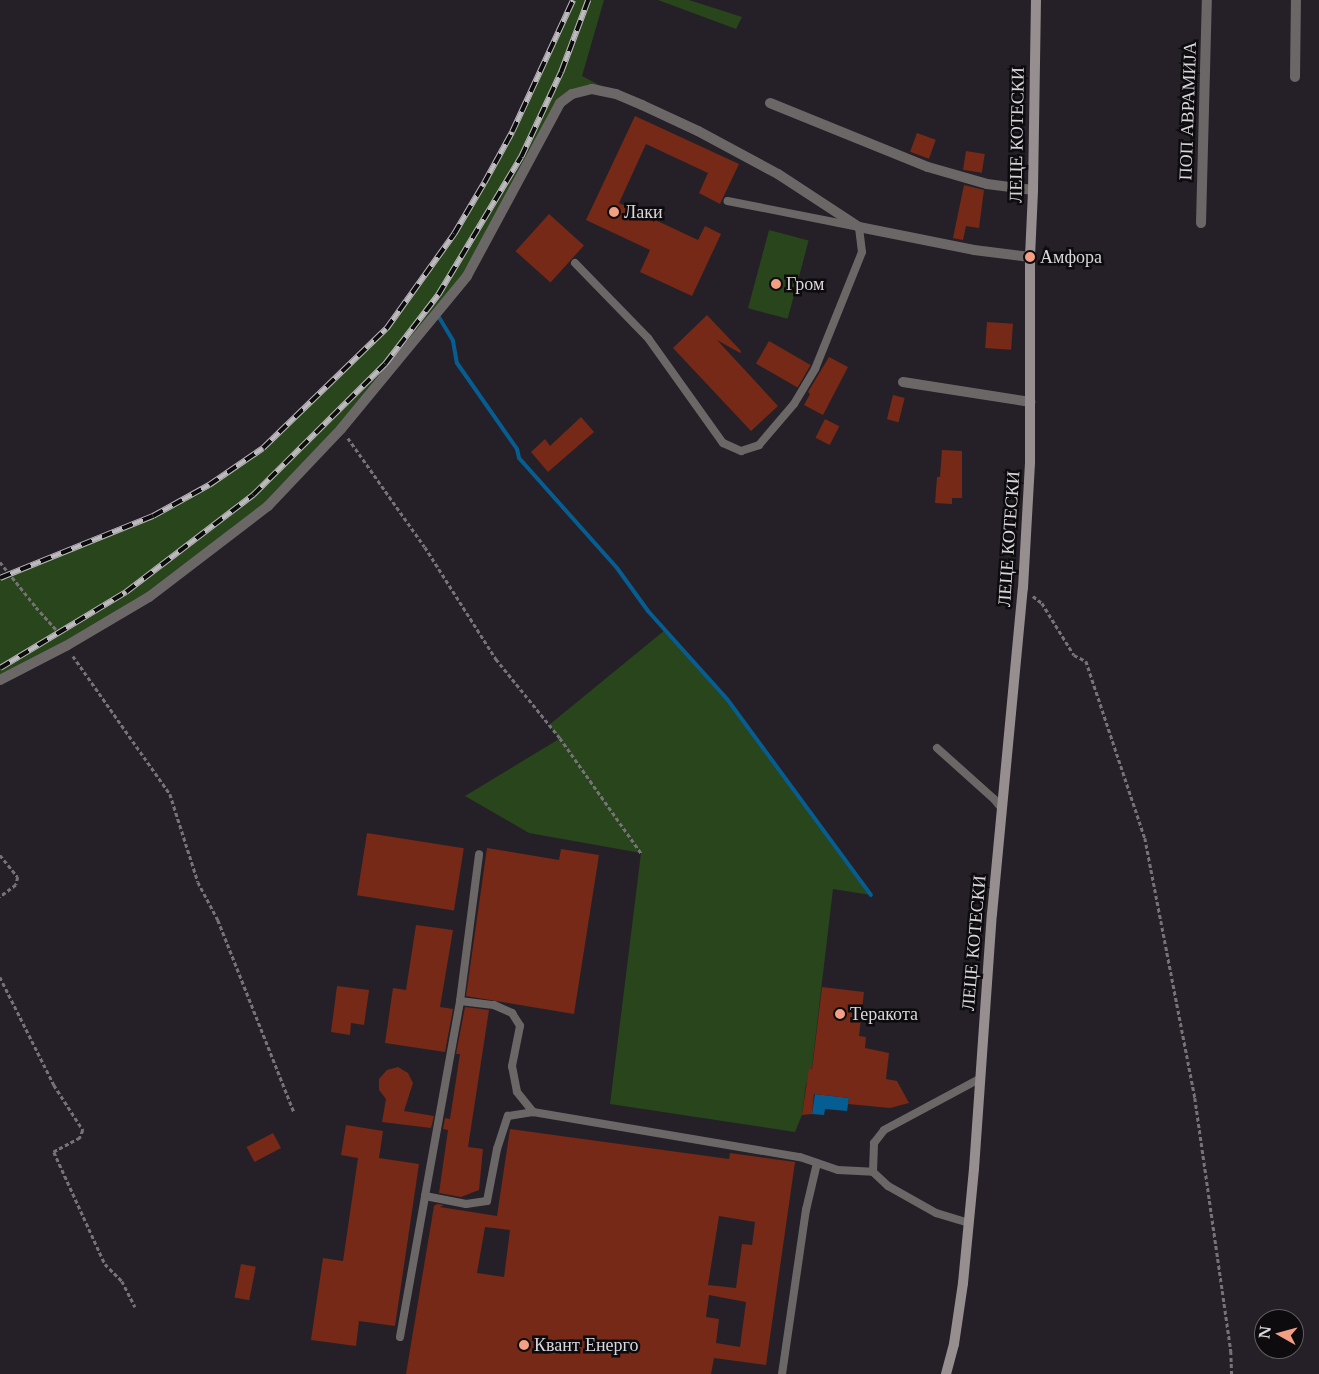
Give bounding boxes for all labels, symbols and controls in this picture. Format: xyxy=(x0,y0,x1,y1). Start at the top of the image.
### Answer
street label: ПОП АВРАМИЈА xyxy=(1175,41,1201,181)
street label: ЛЕЦЕ КОТЕСКИ xyxy=(1005,67,1029,203)
place label: Лаки xyxy=(624,201,663,223)
marker: Лаки xyxy=(608,206,620,218)
place label: Амфора xyxy=(1040,246,1102,268)
marker: Амфора xyxy=(1024,251,1036,263)
place label: Гром xyxy=(786,273,824,295)
marker: Гром xyxy=(770,278,782,290)
street label: ЛЕЦЕ КОТЕСКИ xyxy=(993,470,1025,608)
street label: ЛЕЦЕ КОТЕСКИ xyxy=(957,874,991,1012)
place label: Теракота xyxy=(850,1003,918,1025)
marker: Теракота xyxy=(834,1008,846,1020)
north arrow xyxy=(1254,1309,1304,1359)
text: N xyxy=(1255,1325,1275,1340)
place label: Квант Енерго xyxy=(534,1334,638,1356)
marker: Квант Енерго xyxy=(518,1339,530,1351)

